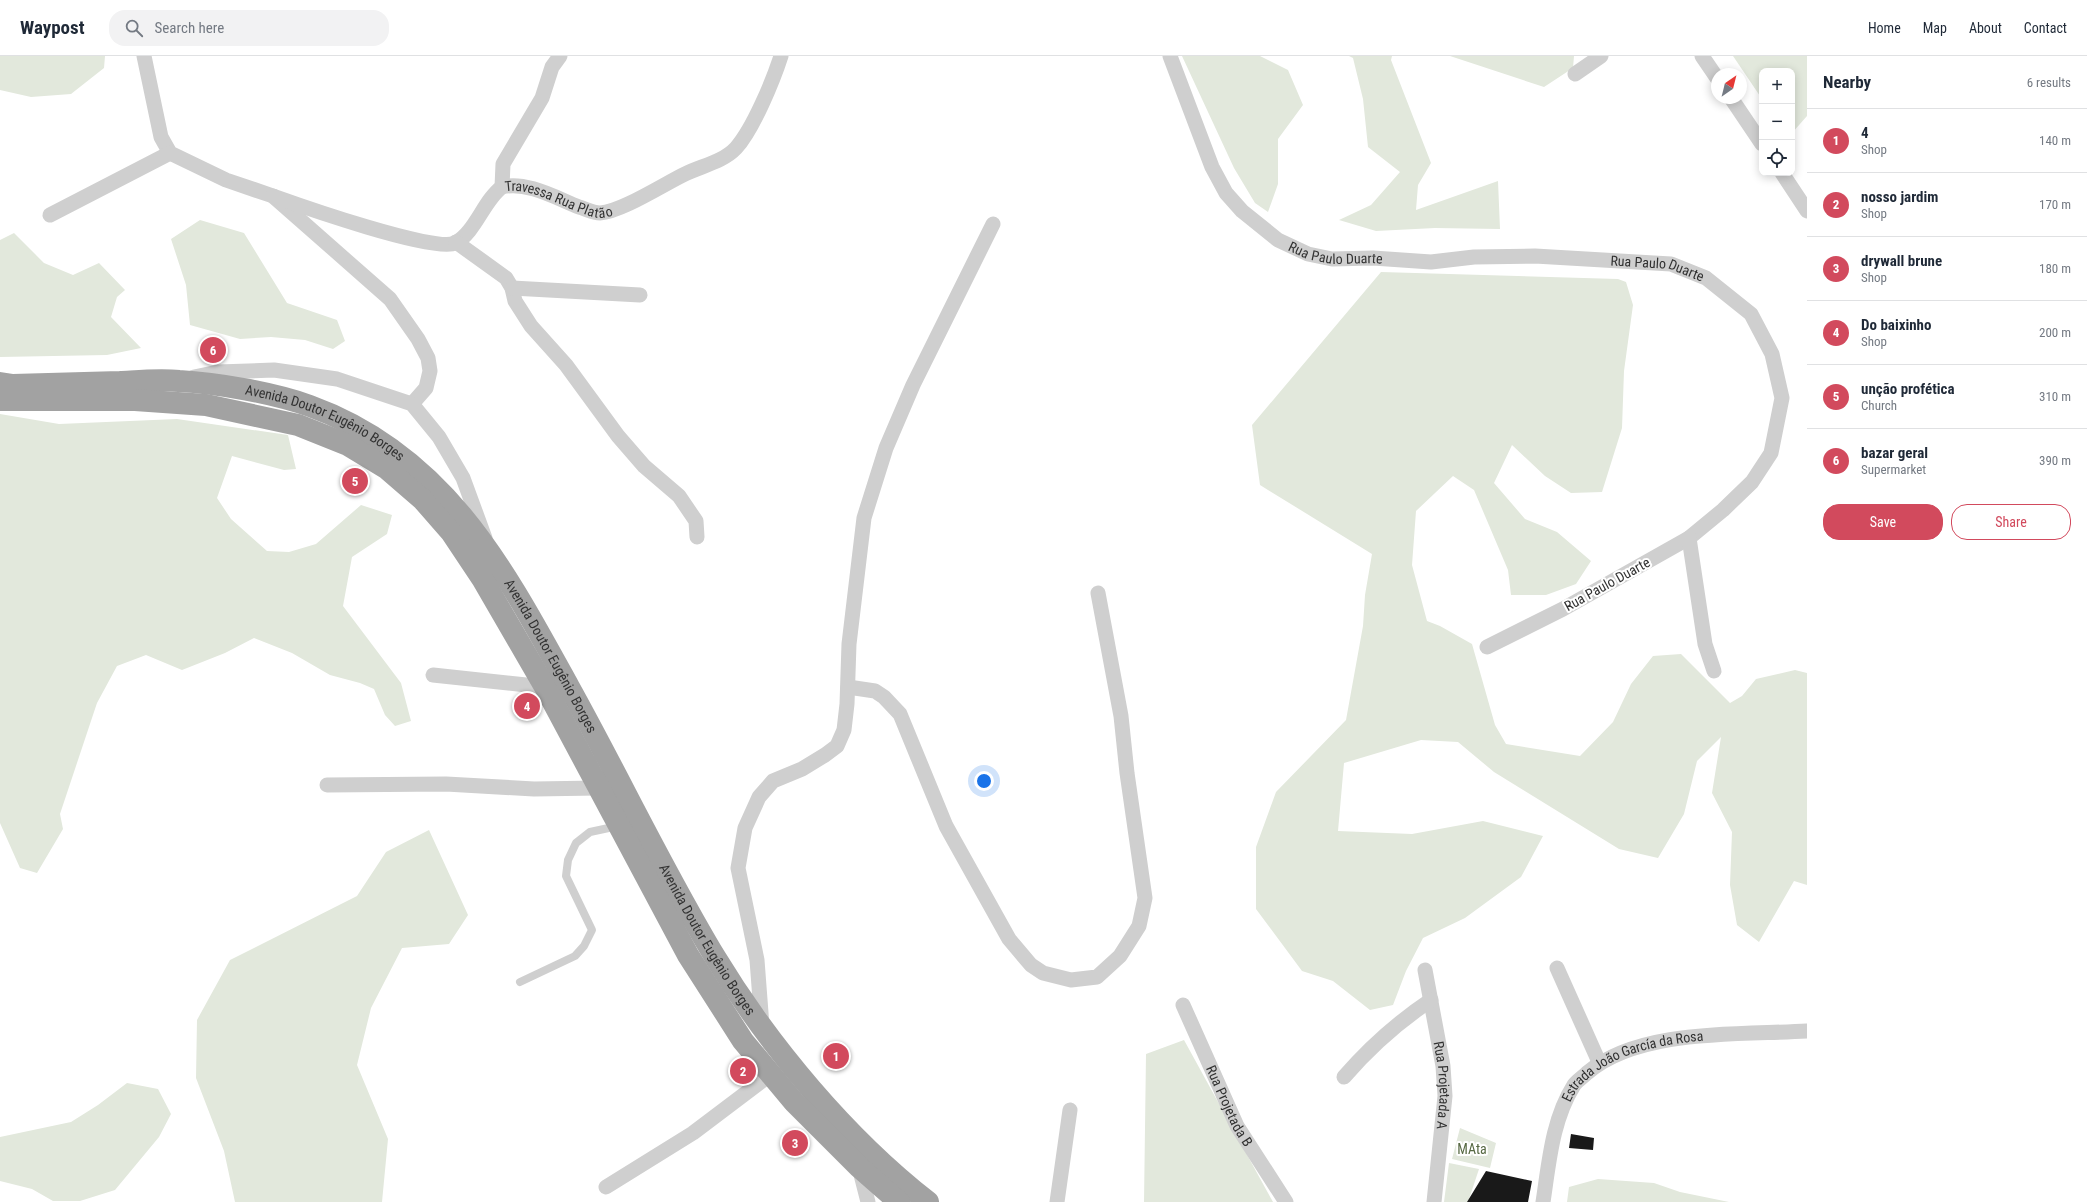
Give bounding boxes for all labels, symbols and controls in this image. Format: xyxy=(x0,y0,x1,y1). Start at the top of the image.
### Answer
search box xyxy=(109,10,389,46)
text: Waypost xyxy=(20,16,85,39)
icon: search xyxy=(123,17,145,39)
text: Search here xyxy=(155,19,224,37)
text: Home xyxy=(1868,20,1901,36)
text: Map xyxy=(1923,20,1947,36)
text: About xyxy=(1969,20,2002,36)
text: Contact xyxy=(2024,20,2067,36)
north arrow xyxy=(1711,68,1747,104)
map controls xyxy=(1759,68,1795,176)
button: + xyxy=(1759,68,1795,104)
text: Nearby xyxy=(1823,72,1871,92)
text: 6 results xyxy=(2027,75,2071,90)
button: − xyxy=(1759,104,1795,140)
text: 4 xyxy=(1861,124,1869,142)
text: 1 xyxy=(1833,133,1839,148)
text: 140 m xyxy=(2039,133,2071,148)
button: locate xyxy=(1759,140,1795,176)
text: Shop xyxy=(1861,142,1887,157)
street label: Travessa Rua Platão xyxy=(504,178,614,221)
text: nosso jardim xyxy=(1861,188,1938,206)
text: 2 xyxy=(1833,197,1839,212)
text: 170 m xyxy=(2039,197,2071,212)
text: Shop xyxy=(1861,206,1887,221)
street label: Rua Paulo Duarte xyxy=(1286,238,1384,267)
street label: Rua Paulo Duarte xyxy=(1610,252,1707,285)
text: drywall brune xyxy=(1861,252,1942,270)
text: 3 xyxy=(1833,261,1839,276)
text: 180 m xyxy=(2039,261,2071,276)
text: Shop xyxy=(1861,270,1887,285)
text: Do baixinho xyxy=(1861,316,1931,334)
text: 4 xyxy=(1833,325,1839,340)
text: 200 m xyxy=(2039,325,2071,340)
text: Shop xyxy=(1861,334,1887,349)
pin: 6 xyxy=(200,335,226,365)
text: unção profética xyxy=(1861,380,1955,398)
street label: Avenida Doutor Eugênio Borges xyxy=(244,382,408,464)
text: 5 xyxy=(1833,389,1839,404)
text: 310 m xyxy=(2039,389,2071,404)
text: Church xyxy=(1861,398,1897,413)
text: bazar geral xyxy=(1861,444,1928,462)
text: 6 xyxy=(1833,453,1839,468)
text: 390 m xyxy=(2039,453,2071,468)
text: Supermarket xyxy=(1861,462,1926,477)
pin: 5 xyxy=(342,466,368,496)
button: Save xyxy=(1823,504,1943,540)
button: Share xyxy=(1951,504,2071,540)
street label: Rua Paulo Duarte xyxy=(1561,554,1653,614)
street label: Avenida Doutor Eugênio Borges xyxy=(501,576,600,735)
pin: 4 xyxy=(514,691,540,721)
your location xyxy=(974,771,994,791)
street label: Avenida Doutor Eugênio Borges xyxy=(656,861,759,1018)
street label: Estrada João García da Rosa xyxy=(1558,1028,1704,1104)
street label: Rua Projetada A xyxy=(1431,1040,1453,1130)
pin: 1 xyxy=(823,1041,849,1071)
pin: 2 xyxy=(730,1056,756,1086)
street label: Rua Projetada B xyxy=(1203,1063,1256,1149)
pin: 3 xyxy=(782,1128,808,1158)
park label: MAta xyxy=(1457,1141,1487,1157)

